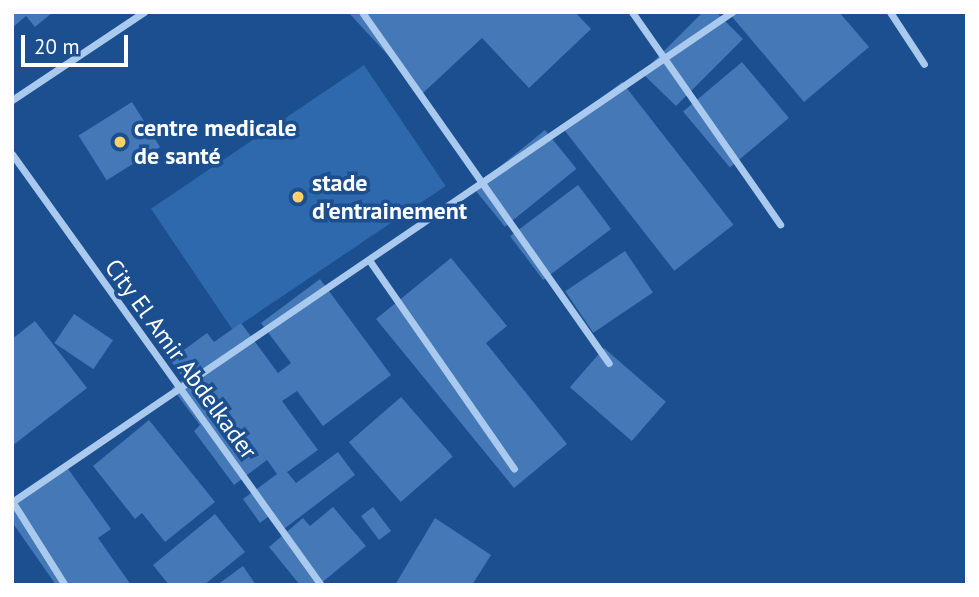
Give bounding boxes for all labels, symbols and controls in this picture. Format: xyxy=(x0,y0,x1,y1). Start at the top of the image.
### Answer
scale bar xyxy=(24,21,131,65)
text: 20 m xyxy=(34,33,80,60)
place label: centre medicale de santé xyxy=(134,114,297,170)
marker: centre medicale de santé xyxy=(112,134,128,150)
place label: stade d'entrainement xyxy=(312,169,467,225)
marker: stade d'entrainement xyxy=(290,189,306,205)
street label: City El Amir Abdelkader xyxy=(98,252,264,466)

